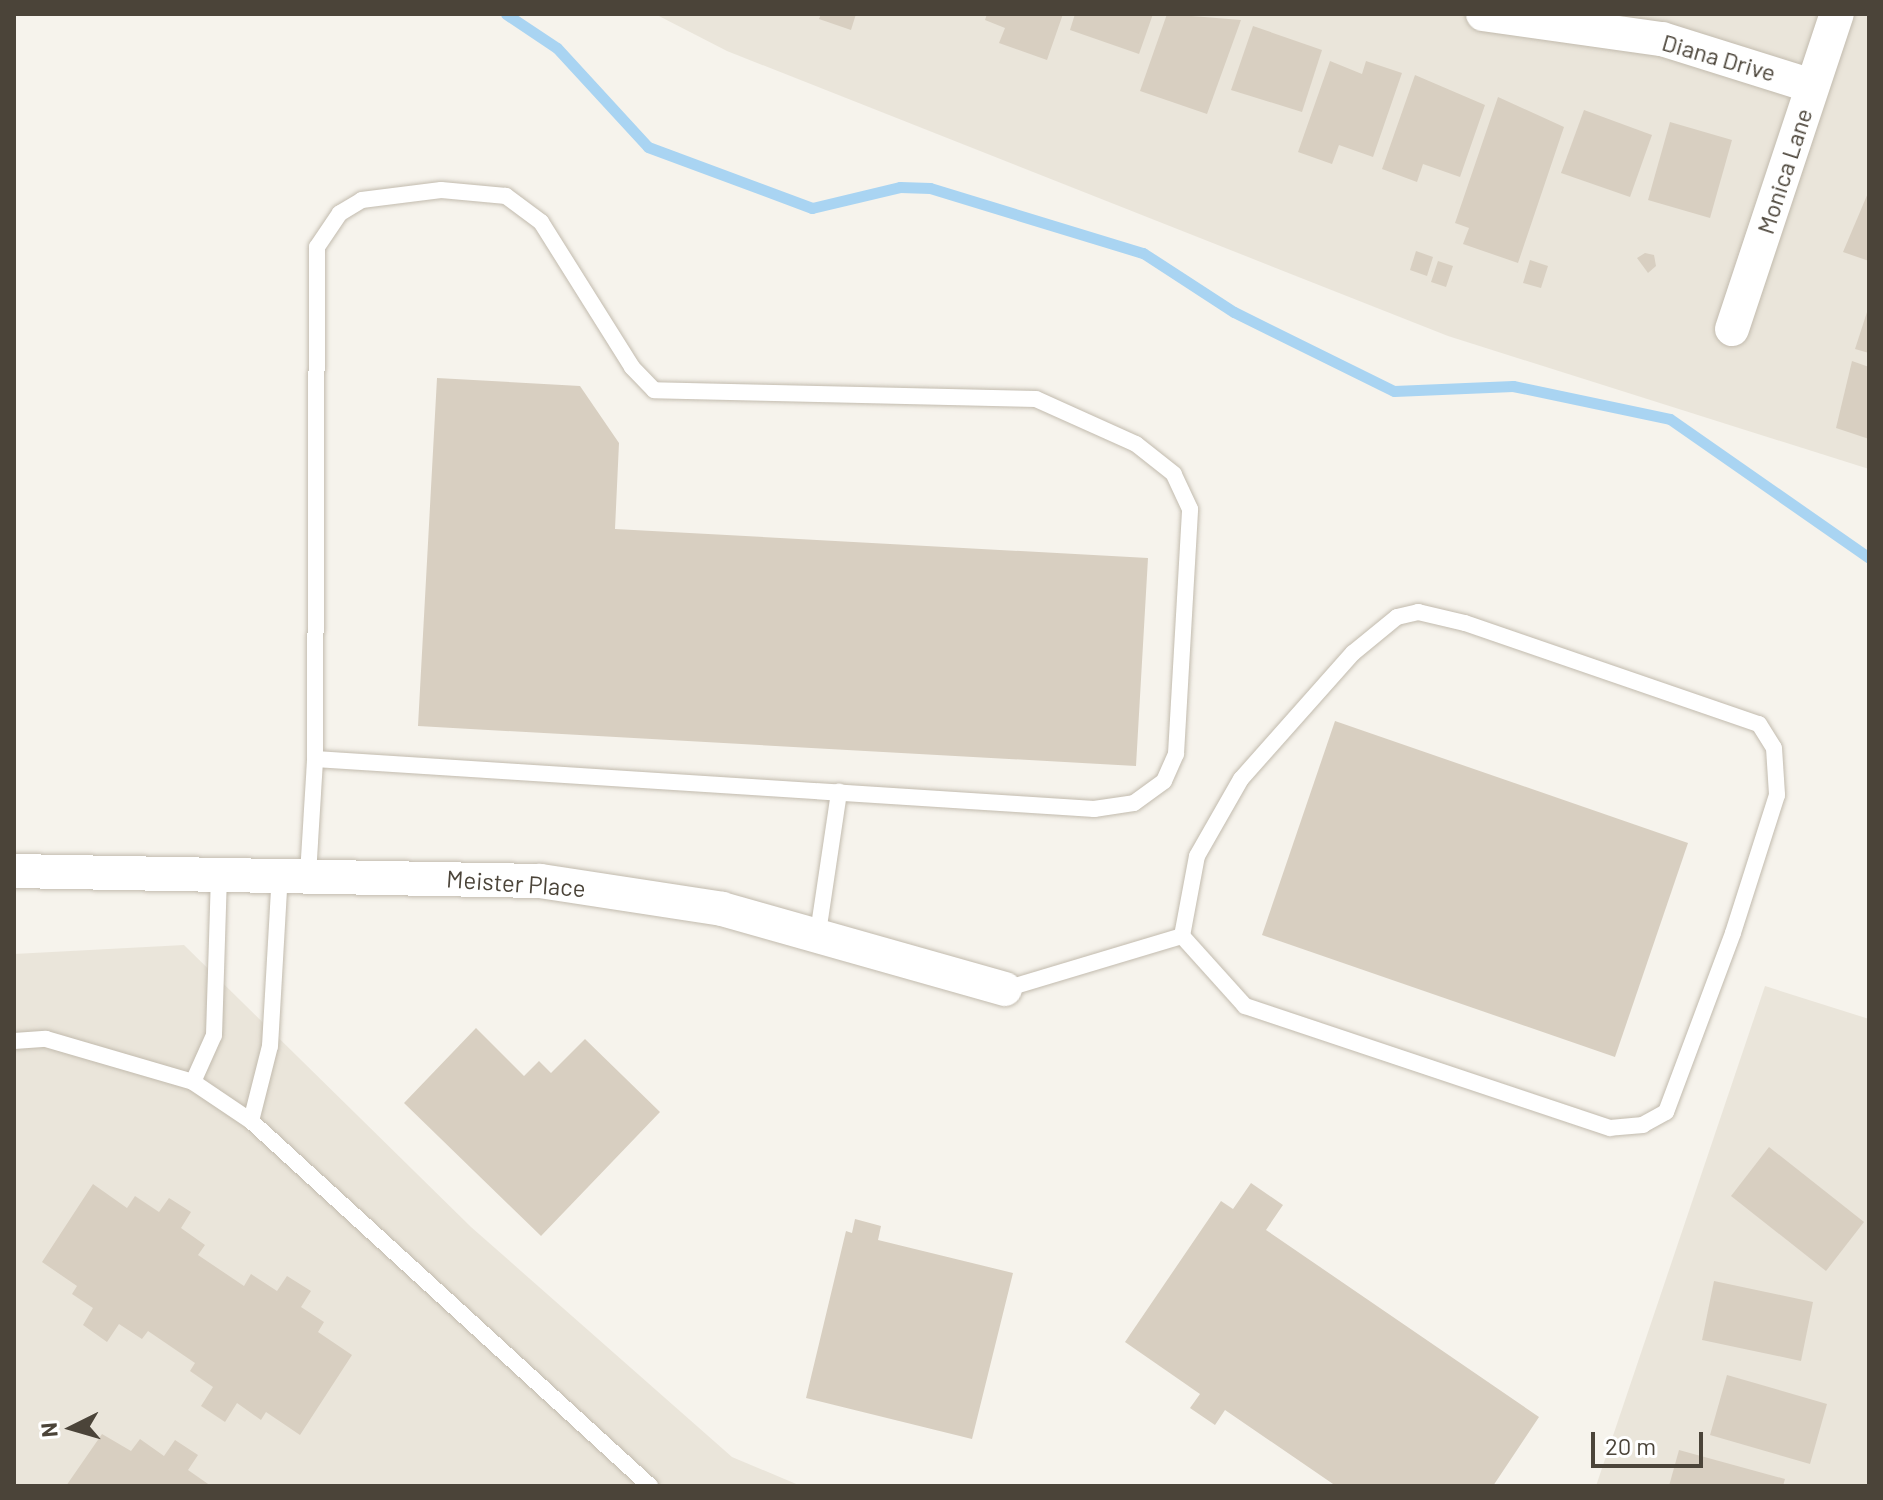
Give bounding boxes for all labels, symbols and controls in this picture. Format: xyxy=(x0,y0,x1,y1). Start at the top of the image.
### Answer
street label: Diana Drive xyxy=(1659,27,1779,87)
street label: Monica Lane xyxy=(1750,105,1818,237)
street label: Meister Place xyxy=(445,864,587,902)
north arrow xyxy=(32,1388,112,1468)
scale bar xyxy=(1595,1416,1707,1466)
text: N xyxy=(35,1422,62,1439)
text: 20 m xyxy=(1605,1431,1656,1460)

